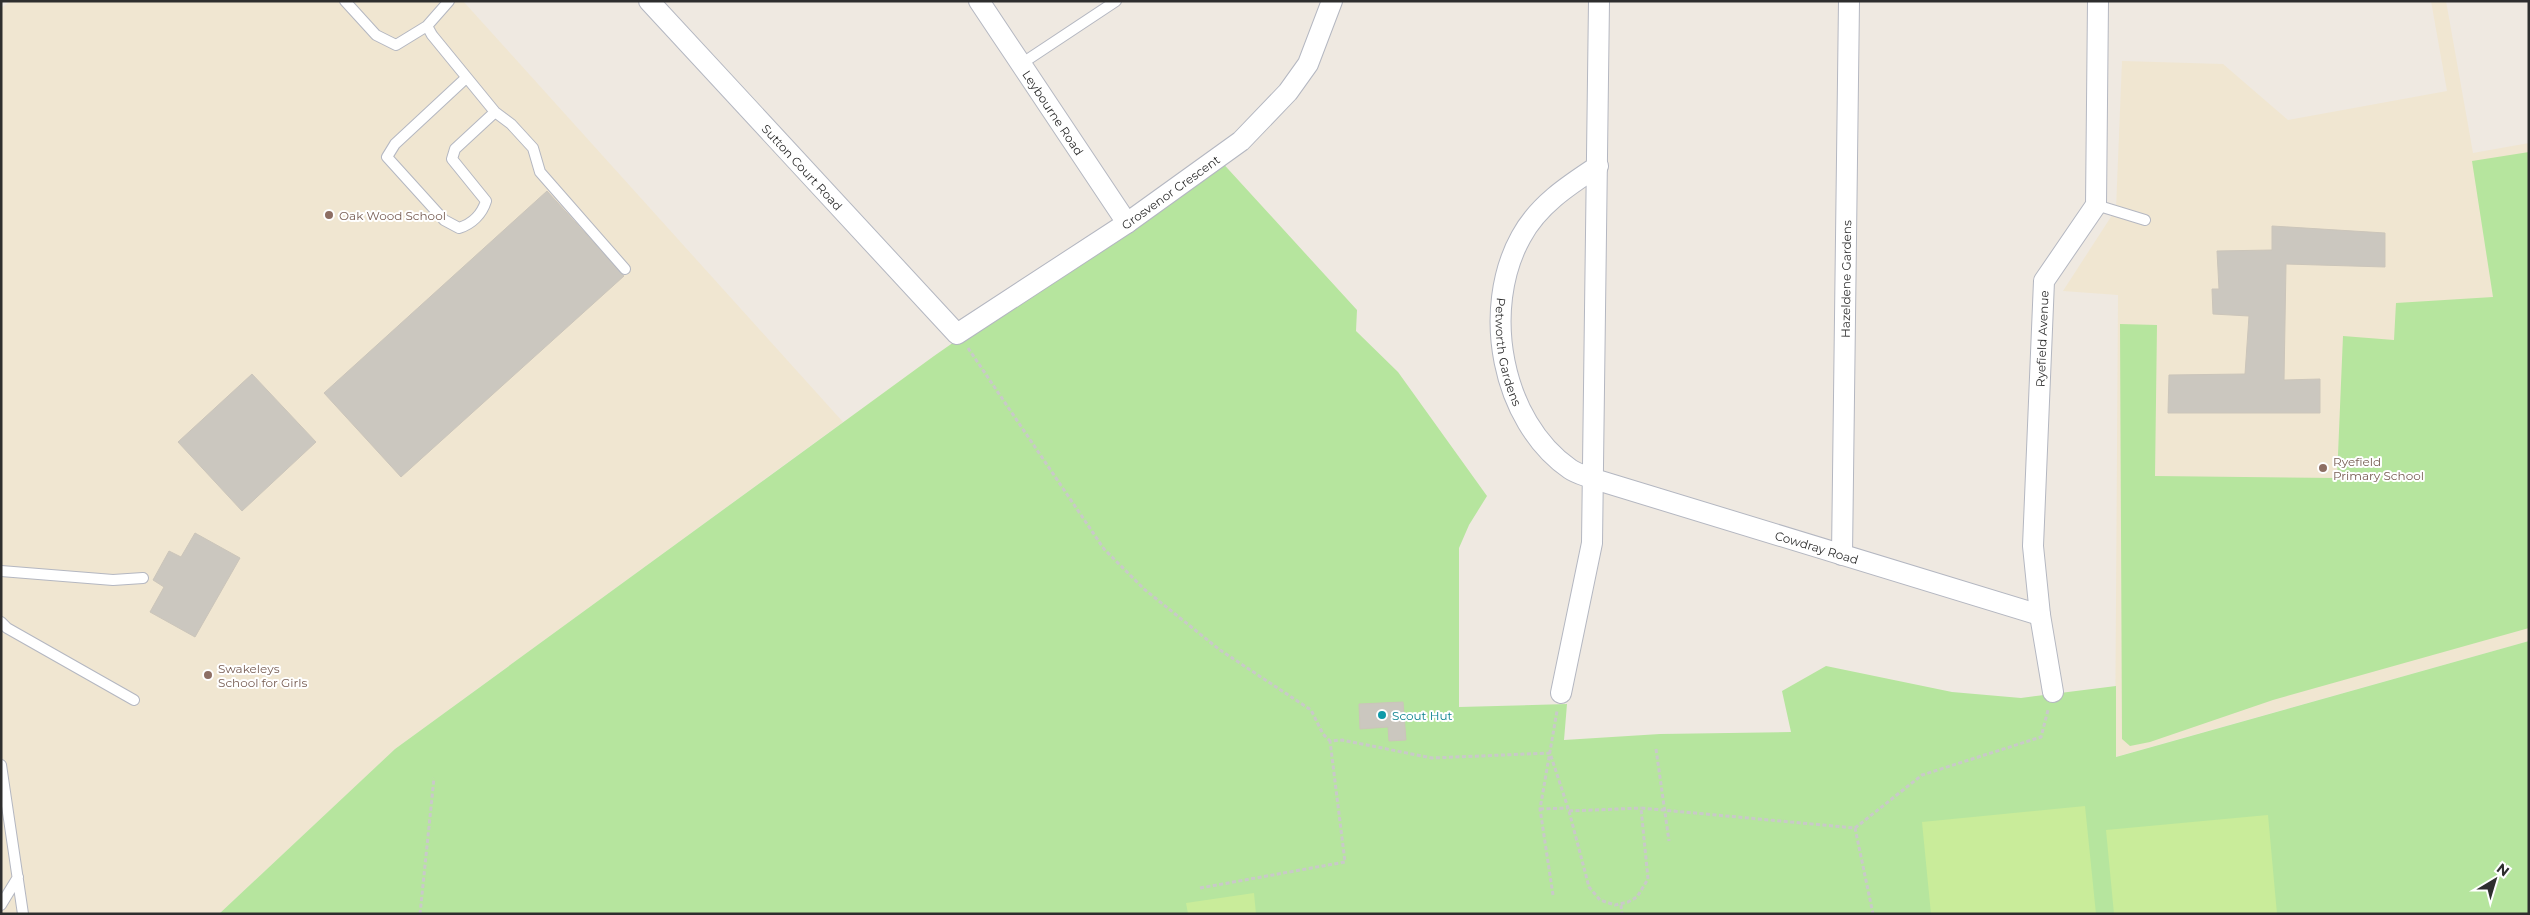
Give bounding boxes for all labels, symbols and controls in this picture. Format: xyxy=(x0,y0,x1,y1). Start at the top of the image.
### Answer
street label: Leybourne Road xyxy=(1020,67,1087,158)
street label: Sutton Court Road xyxy=(759,121,846,213)
street label: Grosvenor Crescent xyxy=(1118,151,1223,232)
place label: Oak Wood School xyxy=(339,208,446,223)
marker: Oak Wood School xyxy=(323,209,335,221)
street label: Hazeldene Gardens xyxy=(1837,220,1854,338)
street label: Ryefield Avenue xyxy=(2032,290,2051,387)
street label: Petworth Gardens xyxy=(1493,297,1525,408)
place label: Ryefield Primary School xyxy=(2333,454,2424,483)
marker: Ryefield Primary School xyxy=(2317,462,2329,474)
street label: Cowdray Road xyxy=(1773,527,1860,567)
place label: Swakeleys School for Girls xyxy=(218,661,307,690)
marker: Swakeleys School for Girls xyxy=(202,669,214,681)
place label: Scout Hut xyxy=(1392,708,1452,723)
marker: Scout Hut xyxy=(1376,709,1388,721)
north arrow xyxy=(2470,855,2520,905)
text: N xyxy=(2493,859,2513,880)

